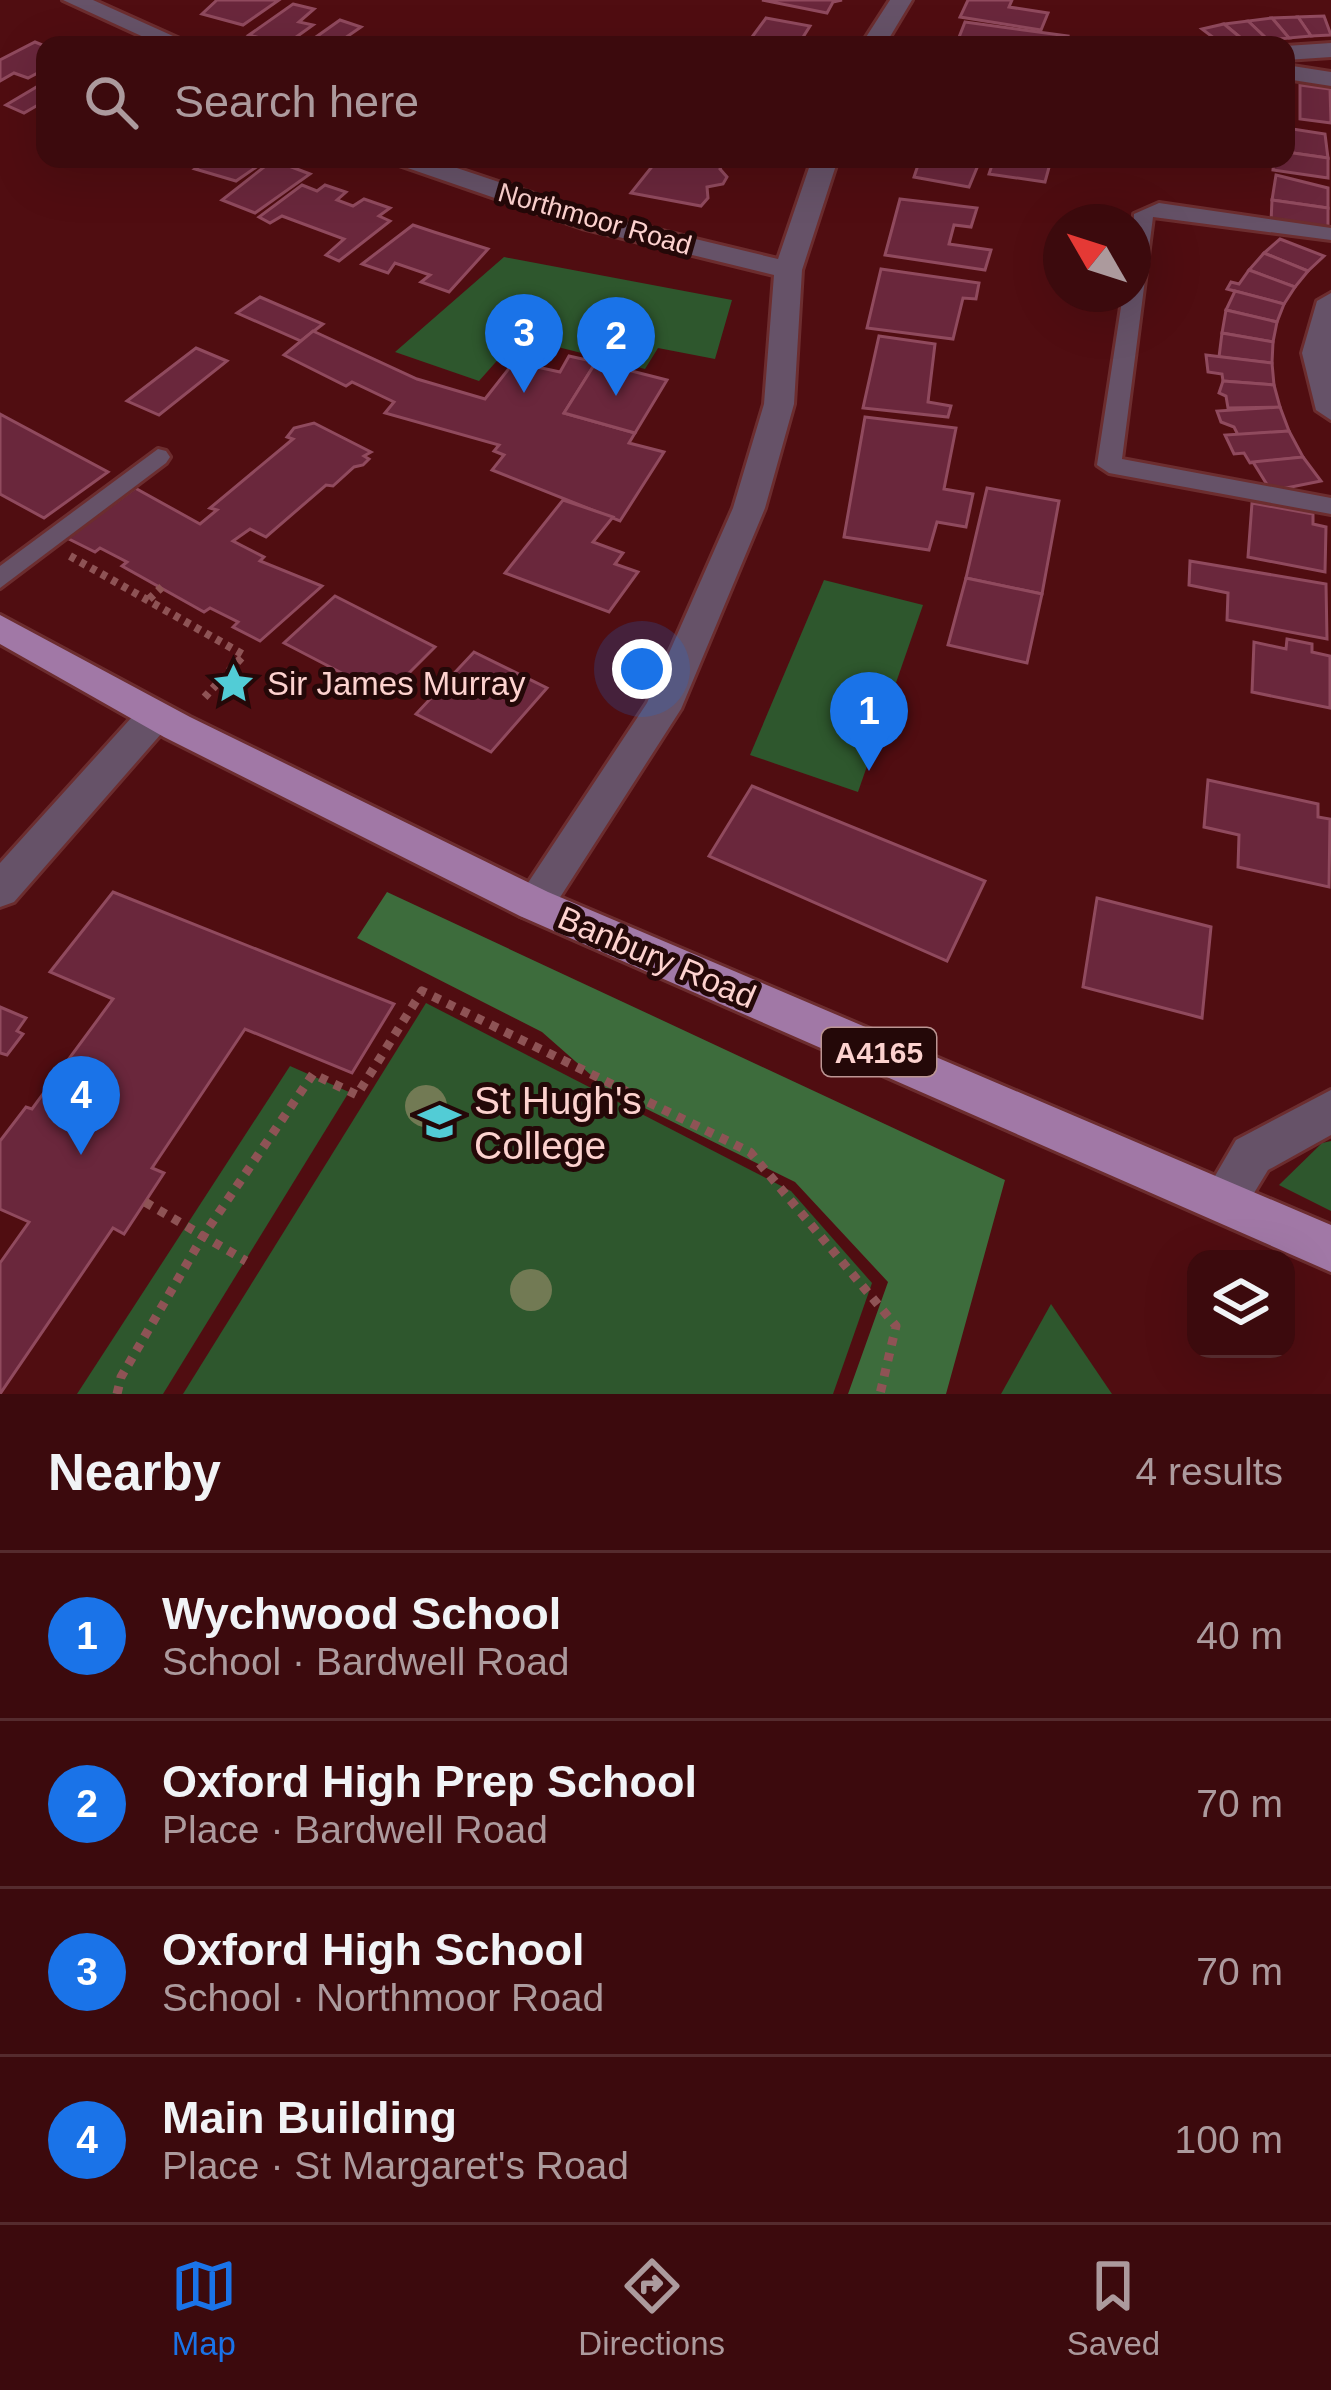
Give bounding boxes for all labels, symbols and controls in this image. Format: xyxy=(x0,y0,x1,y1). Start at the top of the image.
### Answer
search box xyxy=(36,36,1295,168)
icon: search xyxy=(78,69,144,135)
text: Search here xyxy=(174,76,419,127)
street label: Northmoor Road xyxy=(495,177,695,261)
north arrow xyxy=(1043,204,1151,312)
pin: 3 xyxy=(485,294,563,393)
pin: 2 xyxy=(577,297,655,396)
your location xyxy=(612,639,672,699)
place icon: Sir James Murray xyxy=(210,660,256,706)
place label: Sir James Murray xyxy=(267,665,526,702)
pin: 1 xyxy=(830,672,908,771)
street label: Banbury Road xyxy=(553,899,761,1015)
road number: A4165 xyxy=(822,1028,936,1076)
pin: 4 xyxy=(42,1056,120,1155)
place label: St Hugh's College xyxy=(474,1079,642,1167)
school or university icon: St Hugh's College xyxy=(417,1099,463,1145)
map controls xyxy=(1187,1250,1295,1358)
button: layers xyxy=(1187,1250,1295,1358)
text: Nearby xyxy=(48,1444,221,1501)
text: 4 results xyxy=(1136,1450,1283,1493)
text: Wychwood School xyxy=(162,1588,561,1639)
text: 1 xyxy=(76,1614,98,1657)
text: 40 m xyxy=(1196,1614,1283,1657)
text: School · Bardwell Road xyxy=(162,1640,570,1683)
text: Oxford High Prep School xyxy=(162,1756,697,1807)
text: 2 xyxy=(76,1782,98,1825)
text: 70 m xyxy=(1196,1782,1283,1825)
text: Place · Bardwell Road xyxy=(162,1808,548,1851)
text: Oxford High School xyxy=(162,1924,585,1975)
text: 3 xyxy=(76,1950,98,1993)
text: 70 m xyxy=(1196,1950,1283,1993)
text: School · Northmoor Road xyxy=(162,1976,604,2019)
text: Main Building xyxy=(162,2092,457,2143)
text: 4 xyxy=(76,2118,98,2161)
text: 100 m xyxy=(1175,2118,1283,2161)
text: Place · St Margaret's Road xyxy=(162,2144,629,2187)
tab: Map xyxy=(171,2253,237,2363)
tab: Directions xyxy=(578,2253,725,2363)
tab: Saved xyxy=(1067,2253,1160,2363)

